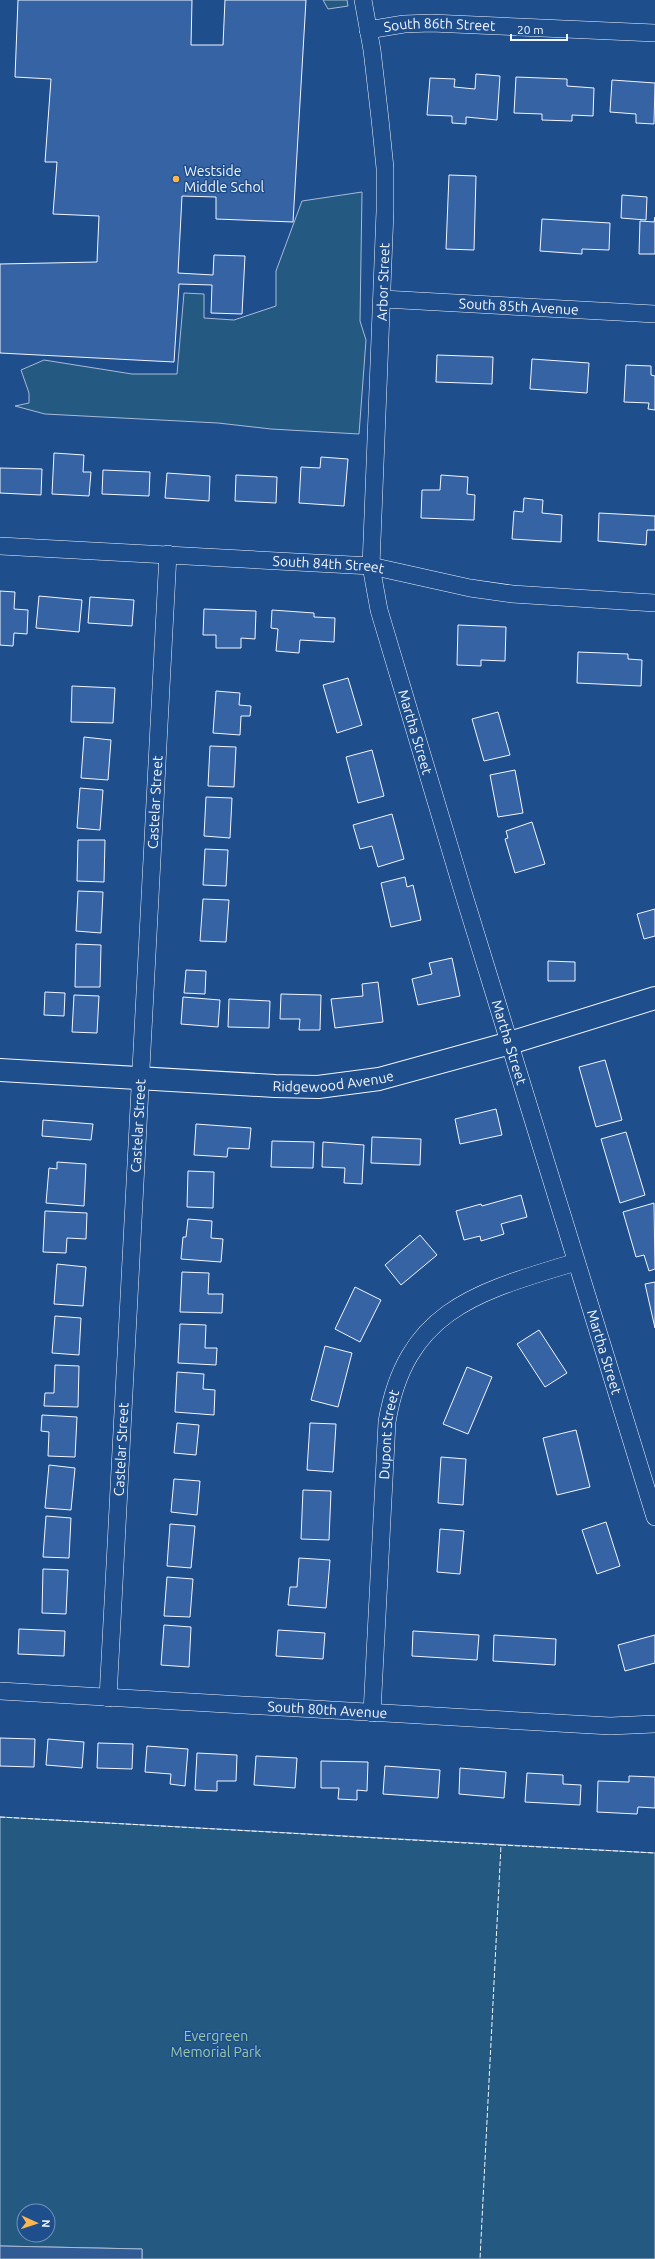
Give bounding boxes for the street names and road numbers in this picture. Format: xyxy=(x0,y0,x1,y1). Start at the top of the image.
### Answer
street label: South 86th Street xyxy=(382,15,496,35)
street label: Arbor Street xyxy=(374,242,392,321)
street label: South 85th Avenue xyxy=(458,295,579,318)
street label: South 84th Street xyxy=(272,553,386,577)
street label: Martha Street xyxy=(395,688,436,777)
street label: Castelar Street xyxy=(145,755,165,849)
street label: Martha Street xyxy=(489,998,530,1087)
street label: Ridgewood Avenue xyxy=(272,1067,396,1095)
street label: Castelar Street xyxy=(128,1078,148,1173)
street label: Martha Street xyxy=(584,1308,625,1397)
street label: Dupont Street xyxy=(376,1387,402,1480)
street label: Castelar Street xyxy=(111,1402,132,1497)
street label: South 80th Avenue xyxy=(267,1698,388,1721)

